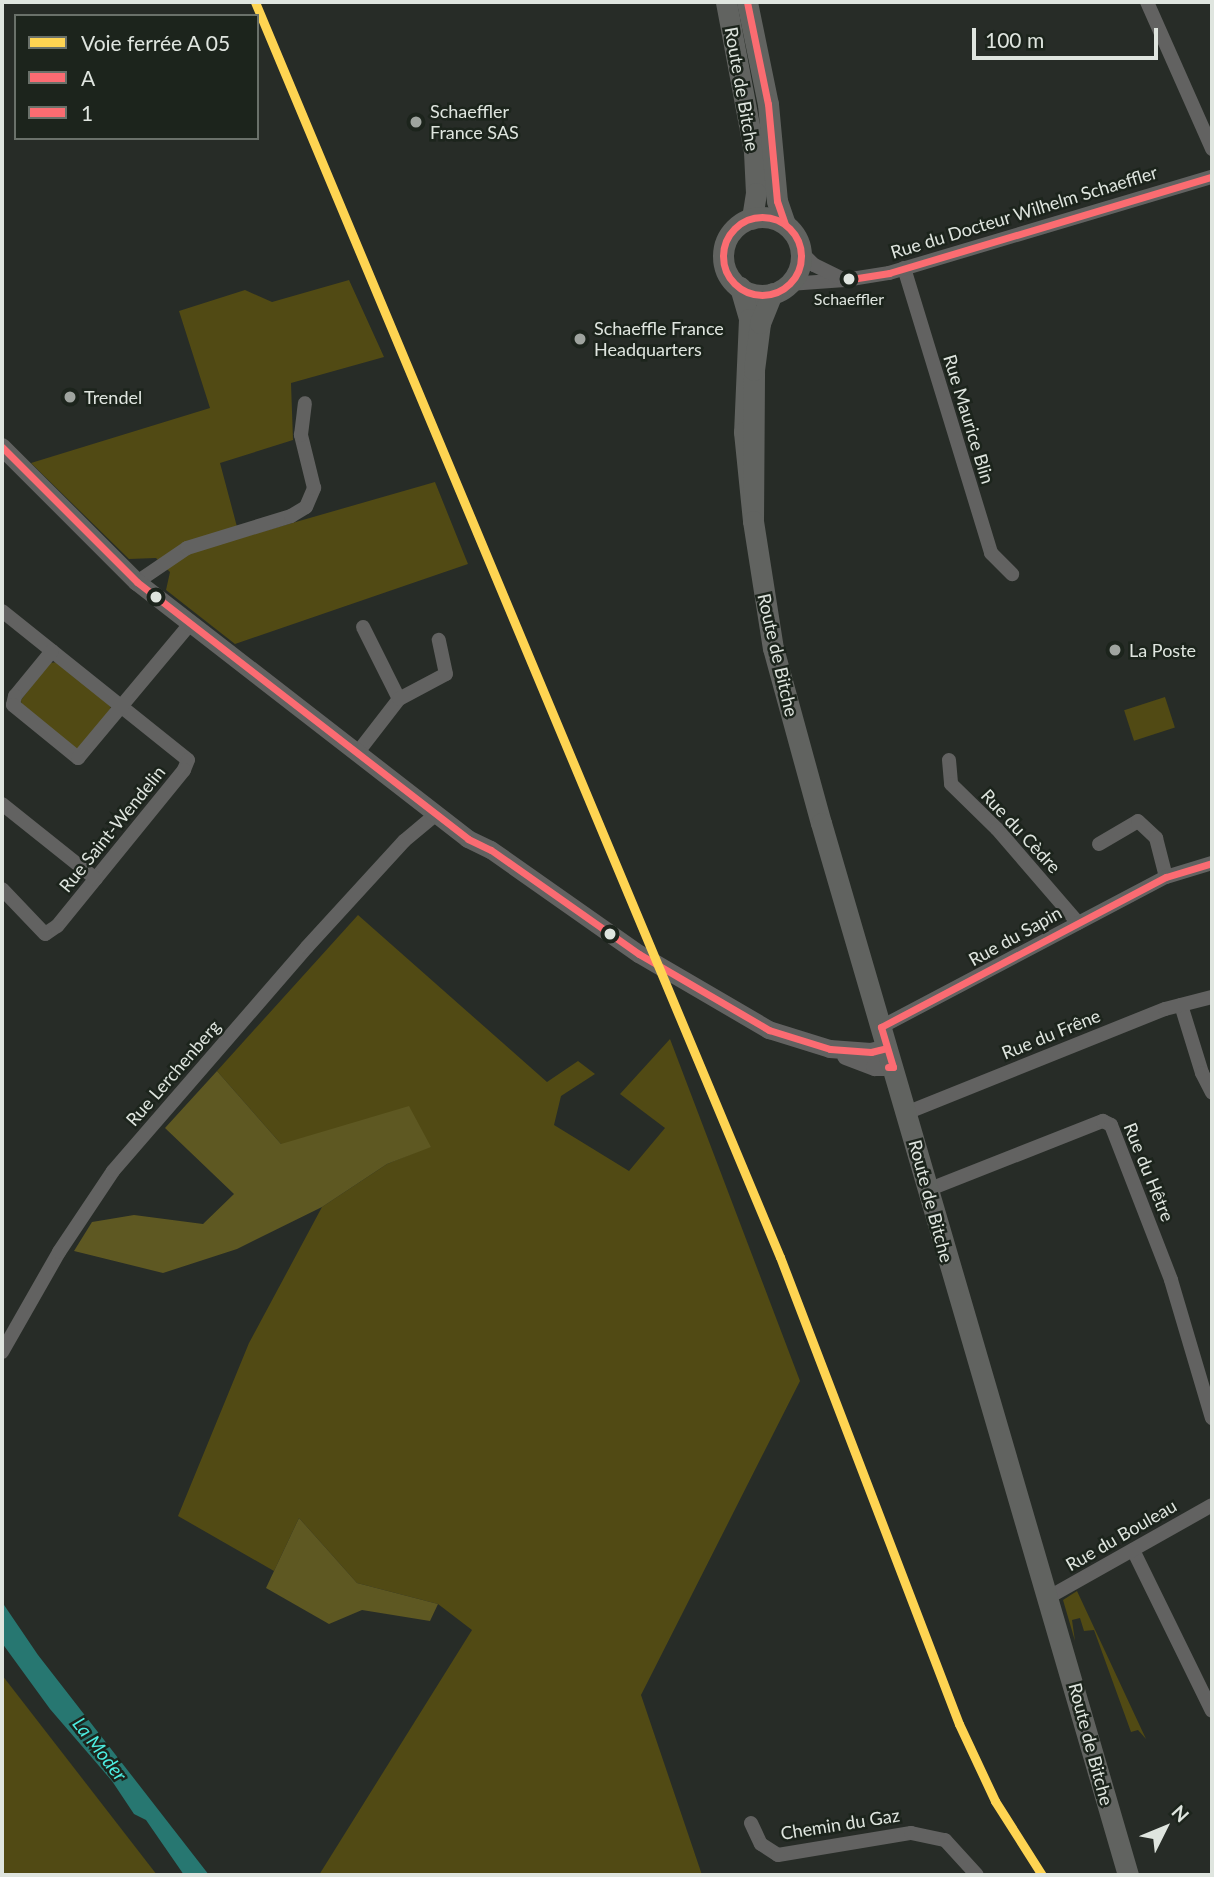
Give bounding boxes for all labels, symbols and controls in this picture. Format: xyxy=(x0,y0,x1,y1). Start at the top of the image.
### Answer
legend xyxy=(14,14,259,140)
scale bar xyxy=(976,14,1162,58)
street label: Route de Bitche xyxy=(720,25,764,153)
text: 100 m xyxy=(985,27,1044,52)
text: Voie ferrée A 05 xyxy=(81,30,230,55)
text: A xyxy=(81,65,95,90)
text: 1 xyxy=(81,100,93,125)
place label: Schaeffler France SAS xyxy=(430,101,519,144)
marker: Schaeffler France SAS xyxy=(408,114,424,130)
street label: Rue du Docteur Wilhelm Schaeffler xyxy=(888,161,1160,263)
marker: Schaeffler xyxy=(842,272,856,286)
place label: Schaeffler xyxy=(814,289,884,309)
place label: Schaeffle France Headquarters xyxy=(594,318,724,360)
marker: Schaeffle France Headquarters xyxy=(572,331,588,347)
street label: Rue Maurice Blin xyxy=(939,352,999,486)
place label: Trendel xyxy=(84,386,142,408)
marker: Trendel xyxy=(62,389,78,405)
unlabelled marker xyxy=(149,590,163,604)
street label: Route de Bitche xyxy=(753,591,803,719)
place label: La Poste xyxy=(1129,639,1196,661)
marker: La Poste xyxy=(1107,642,1123,658)
street label: Rue Saint-Wendelin xyxy=(54,762,170,896)
street label: Rue du Cèdre xyxy=(977,785,1065,877)
street label: Rue du Sapin xyxy=(965,902,1065,970)
unlabelled marker xyxy=(603,927,617,941)
street label: Rue du Frêne xyxy=(999,1004,1103,1064)
street label: Rue Lerchenberg xyxy=(121,1016,225,1130)
street label: Rue du Hêtre xyxy=(1119,1119,1179,1225)
street label: Route de Bitche xyxy=(904,1137,958,1265)
street label: Rue du Bouleau xyxy=(1062,1495,1180,1575)
street label: Route de Bitche xyxy=(1064,1680,1118,1808)
water label: La Moder xyxy=(68,1713,132,1785)
north arrow xyxy=(1130,1793,1200,1863)
text: N xyxy=(1167,1800,1194,1827)
street label: Chemin du Gaz xyxy=(779,1804,901,1844)

